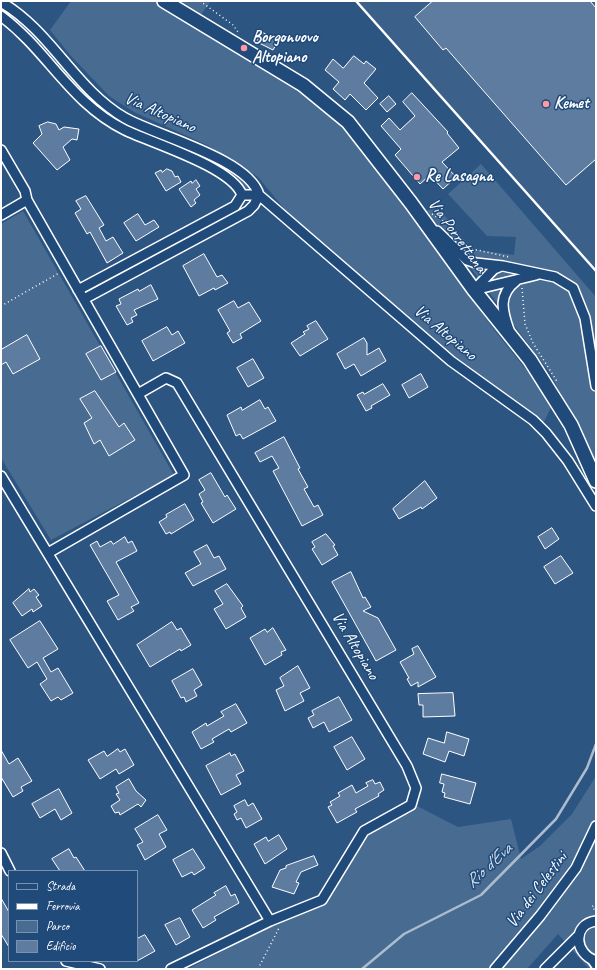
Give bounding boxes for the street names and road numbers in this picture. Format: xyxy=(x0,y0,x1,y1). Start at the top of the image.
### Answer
street label: Via Altopiano xyxy=(121,88,199,138)
street label: Via Porrettana xyxy=(423,195,491,277)
street label: Via Altopiano xyxy=(409,301,481,365)
street label: Via Altopiano xyxy=(327,608,383,684)
street label: Via dei Celestini xyxy=(502,848,572,932)

